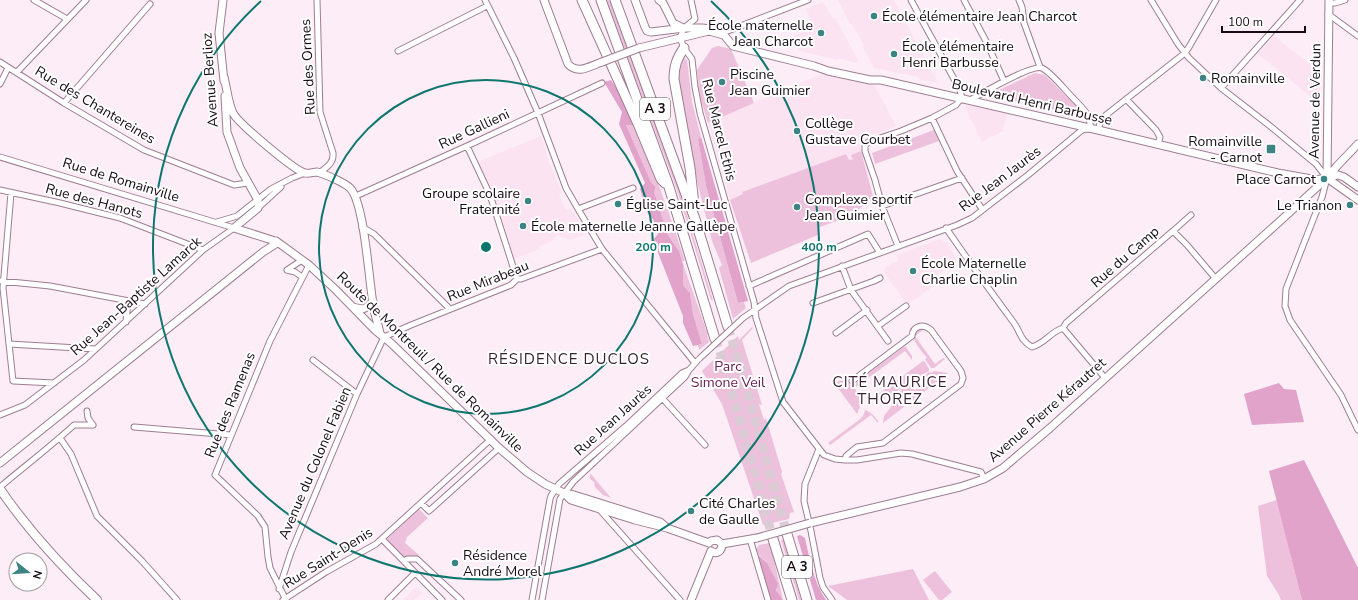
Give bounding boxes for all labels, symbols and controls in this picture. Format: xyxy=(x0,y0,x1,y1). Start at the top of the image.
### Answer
place label: École élémentaire Jean Charcot xyxy=(882,7,1077,26)
scale bar xyxy=(1222,8,1305,34)
marker: École élémentaire Jean Charcot xyxy=(869,11,879,21)
text: 100 m xyxy=(1228,14,1263,30)
place label: École maternelle Jean Charcot xyxy=(708,16,813,51)
street label: Rue des Ormes xyxy=(296,18,320,115)
marker: École maternelle Jean Charcot xyxy=(816,28,826,38)
street label: Avenue Berlioz xyxy=(197,32,223,128)
place label: École élémentaire Henri Barbusse xyxy=(902,37,1014,72)
street label: Avenue de Verdun xyxy=(1304,43,1326,159)
marker: École élémentaire Henri Barbusse xyxy=(889,49,899,59)
street label: Rue des Chantereines xyxy=(31,62,159,149)
place label: Piscine Jean Guimier xyxy=(729,65,810,100)
place label: Romainville xyxy=(1211,69,1285,88)
marker: Romainville xyxy=(1198,73,1208,83)
street label: Boulevard Henri Barbusse xyxy=(950,74,1114,130)
street label: Rue Marcel Ethis xyxy=(697,77,741,184)
marker: Piscine Jean Guimier xyxy=(717,77,727,87)
road number: A 3 xyxy=(640,98,670,120)
street label: Rue Gallieni xyxy=(436,104,512,154)
place label: Collège Gustave Courbet xyxy=(805,114,910,149)
marker: Collège Gustave Courbet xyxy=(792,126,802,136)
place label: Romainville - Carnot xyxy=(1188,132,1262,167)
street label: Rue Jean Jaurès xyxy=(955,142,1045,216)
marker: Romainville - Carnot xyxy=(1265,143,1277,155)
street label: Rue de Romainville xyxy=(60,153,182,207)
place label: Place Carnot xyxy=(1236,170,1316,189)
marker: Place Carnot xyxy=(1319,174,1329,184)
street label: Rue des Hanots xyxy=(43,179,145,223)
place label: Groupe scolaire Fraternité xyxy=(422,184,520,219)
place label: Complexe sportif Jean Guimier xyxy=(804,190,913,225)
place label: Église Saint-Luc xyxy=(626,195,728,214)
marker: Groupe scolaire Fraternité xyxy=(523,196,533,206)
place label: Le Trianon xyxy=(1277,196,1342,215)
marker: Église Saint-Luc xyxy=(613,199,623,209)
marker: Le Trianon xyxy=(1345,200,1355,210)
marker: Complexe sportif Jean Guimier xyxy=(792,202,802,212)
place label: École maternelle Jeanne Gallèpe xyxy=(531,217,735,236)
marker: École maternelle Jeanne Gallèpe xyxy=(518,221,528,231)
street label: Rue du Camp xyxy=(1087,222,1163,292)
street label: Rue Jean-Baptiste Lamarck xyxy=(66,231,206,360)
text: 200 m xyxy=(635,239,671,255)
text: 400 m xyxy=(801,239,837,255)
centre of rings xyxy=(479,240,493,254)
place label: École Maternelle Charlie Chaplin xyxy=(921,254,1026,289)
street label: Rue Mirabeau xyxy=(444,256,532,306)
marker: École Maternelle Charlie Chaplin xyxy=(908,266,918,276)
street label: Route de Montreuil / Rue de Romainville xyxy=(333,267,527,457)
street label: Rue des Ramenas xyxy=(200,349,260,461)
district label: RÉSIDENCE DUCLOS xyxy=(488,349,650,369)
street label: Avenue Pierre Kérautret xyxy=(984,353,1110,466)
park label: Parc Simone Veil xyxy=(691,357,766,392)
district label: CITÉ MAURICE THOREZ xyxy=(833,372,947,409)
street label: Rue Jean Jaurès xyxy=(570,380,656,460)
street label: Avenue du Colonel Fabien xyxy=(274,384,356,542)
place label: Cité Charles de Gaulle xyxy=(699,494,776,529)
marker: Cité Charles de Gaulle xyxy=(686,506,696,516)
street label: Rue Saint-Denis xyxy=(280,523,376,593)
place label: Résidence André Morel xyxy=(463,546,542,581)
north arrow xyxy=(8,552,48,592)
road number: A 3 xyxy=(782,556,812,578)
marker: Résidence André Morel xyxy=(450,558,460,568)
text: N xyxy=(29,569,45,581)

